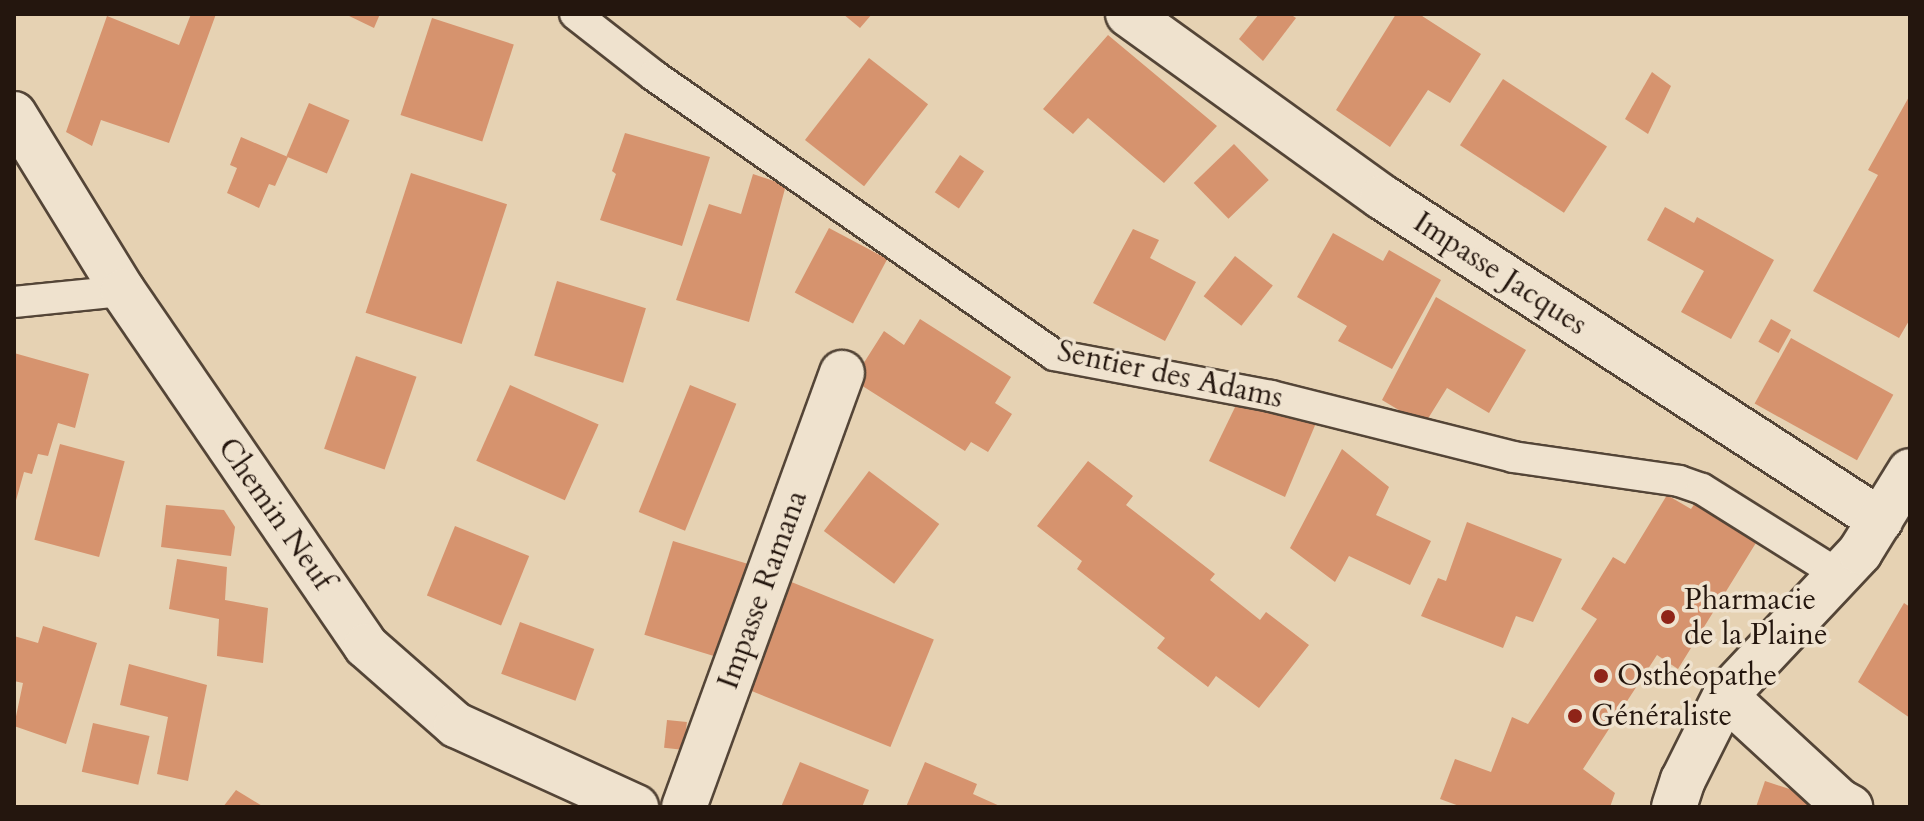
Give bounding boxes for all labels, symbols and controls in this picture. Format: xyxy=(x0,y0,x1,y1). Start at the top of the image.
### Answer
street label: Impasse Jacques xyxy=(1407,205,1593,343)
street label: Sentier des Adams xyxy=(1054,334,1286,416)
street label: Chemin Neuf xyxy=(210,431,340,597)
street label: Impasse Ramana xyxy=(710,486,816,694)
place label: Pharmacie de la Plaine xyxy=(1684,582,1828,652)
marker: Pharmacie de la Plaine xyxy=(1659,608,1677,626)
place label: Osthéopathe xyxy=(1617,658,1777,694)
marker: Osthéopathe xyxy=(1592,667,1610,685)
place label: Généraliste xyxy=(1591,698,1732,734)
marker: Généraliste xyxy=(1566,707,1584,725)

